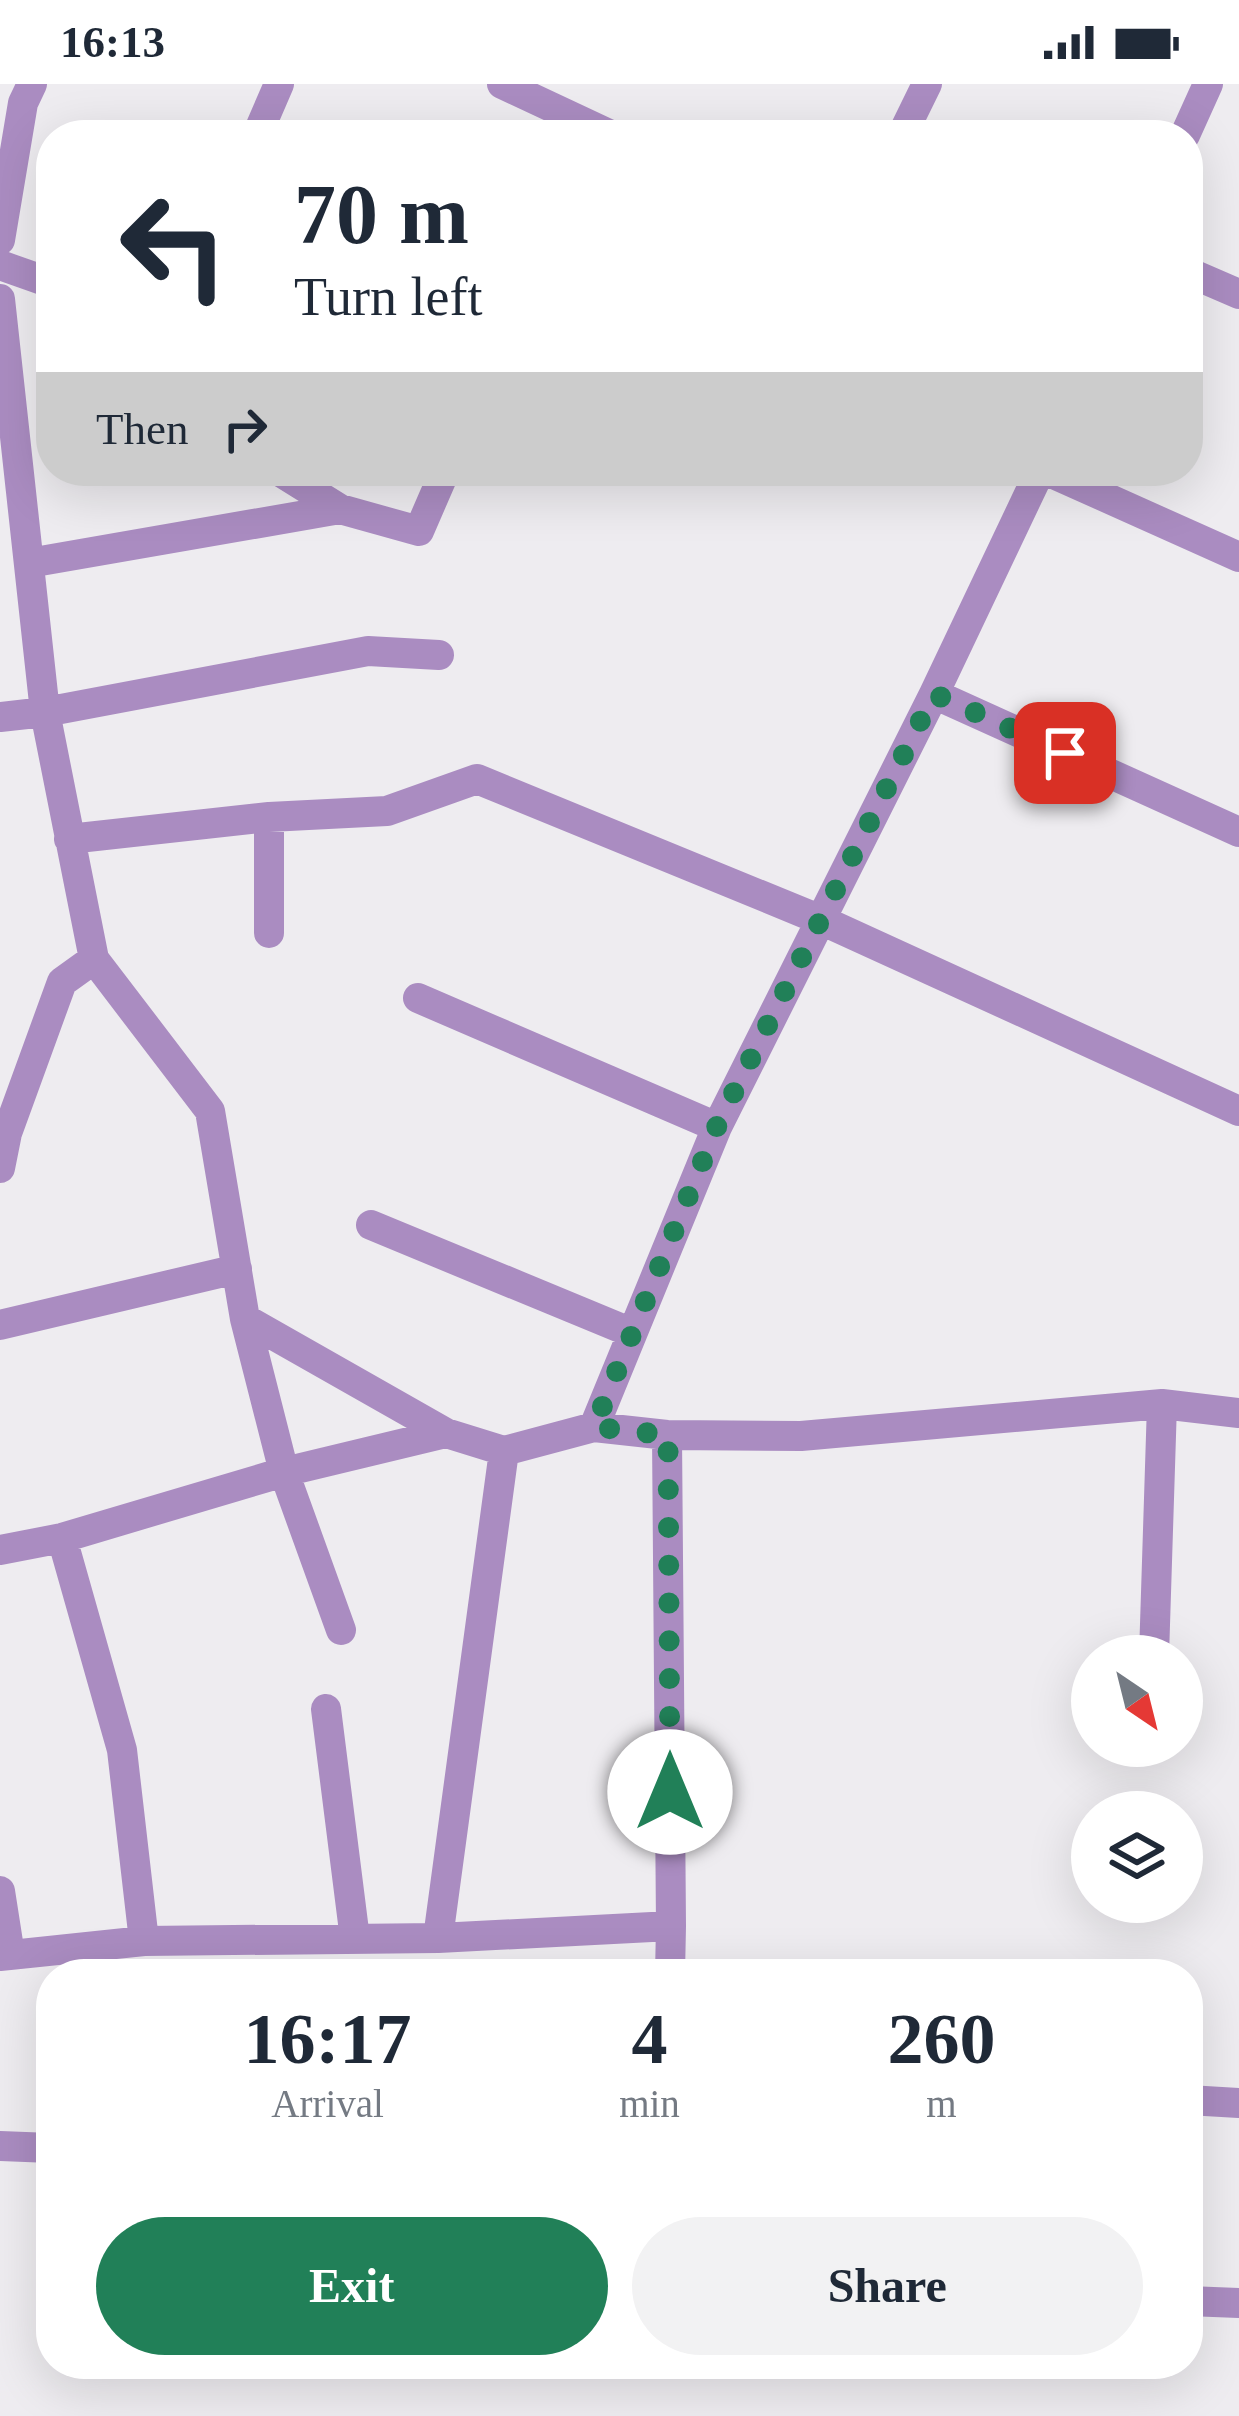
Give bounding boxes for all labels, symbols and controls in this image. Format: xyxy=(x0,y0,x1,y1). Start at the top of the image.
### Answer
text: 16:13 xyxy=(60,17,165,67)
icon: left xyxy=(96,168,252,324)
text: 70 m xyxy=(294,168,469,261)
text: Turn left xyxy=(294,267,483,327)
icon: right xyxy=(212,396,278,462)
text: Then xyxy=(96,404,188,454)
pin xyxy=(1014,702,1116,804)
icon: arrive xyxy=(1032,720,1098,786)
north arrow xyxy=(1071,1635,1203,1767)
map controls xyxy=(1071,1635,1203,1923)
position arrow xyxy=(607,1729,733,1855)
button: layers xyxy=(1071,1791,1203,1923)
text: 16:17 xyxy=(244,1999,412,2079)
text: 4 xyxy=(631,1999,667,2079)
text: 260 xyxy=(887,1999,995,2079)
text: Arrival xyxy=(271,2082,384,2125)
text: min xyxy=(619,2082,680,2125)
text: m xyxy=(926,2082,957,2125)
button: Exit xyxy=(96,2217,608,2355)
button: Share xyxy=(632,2217,1143,2355)

